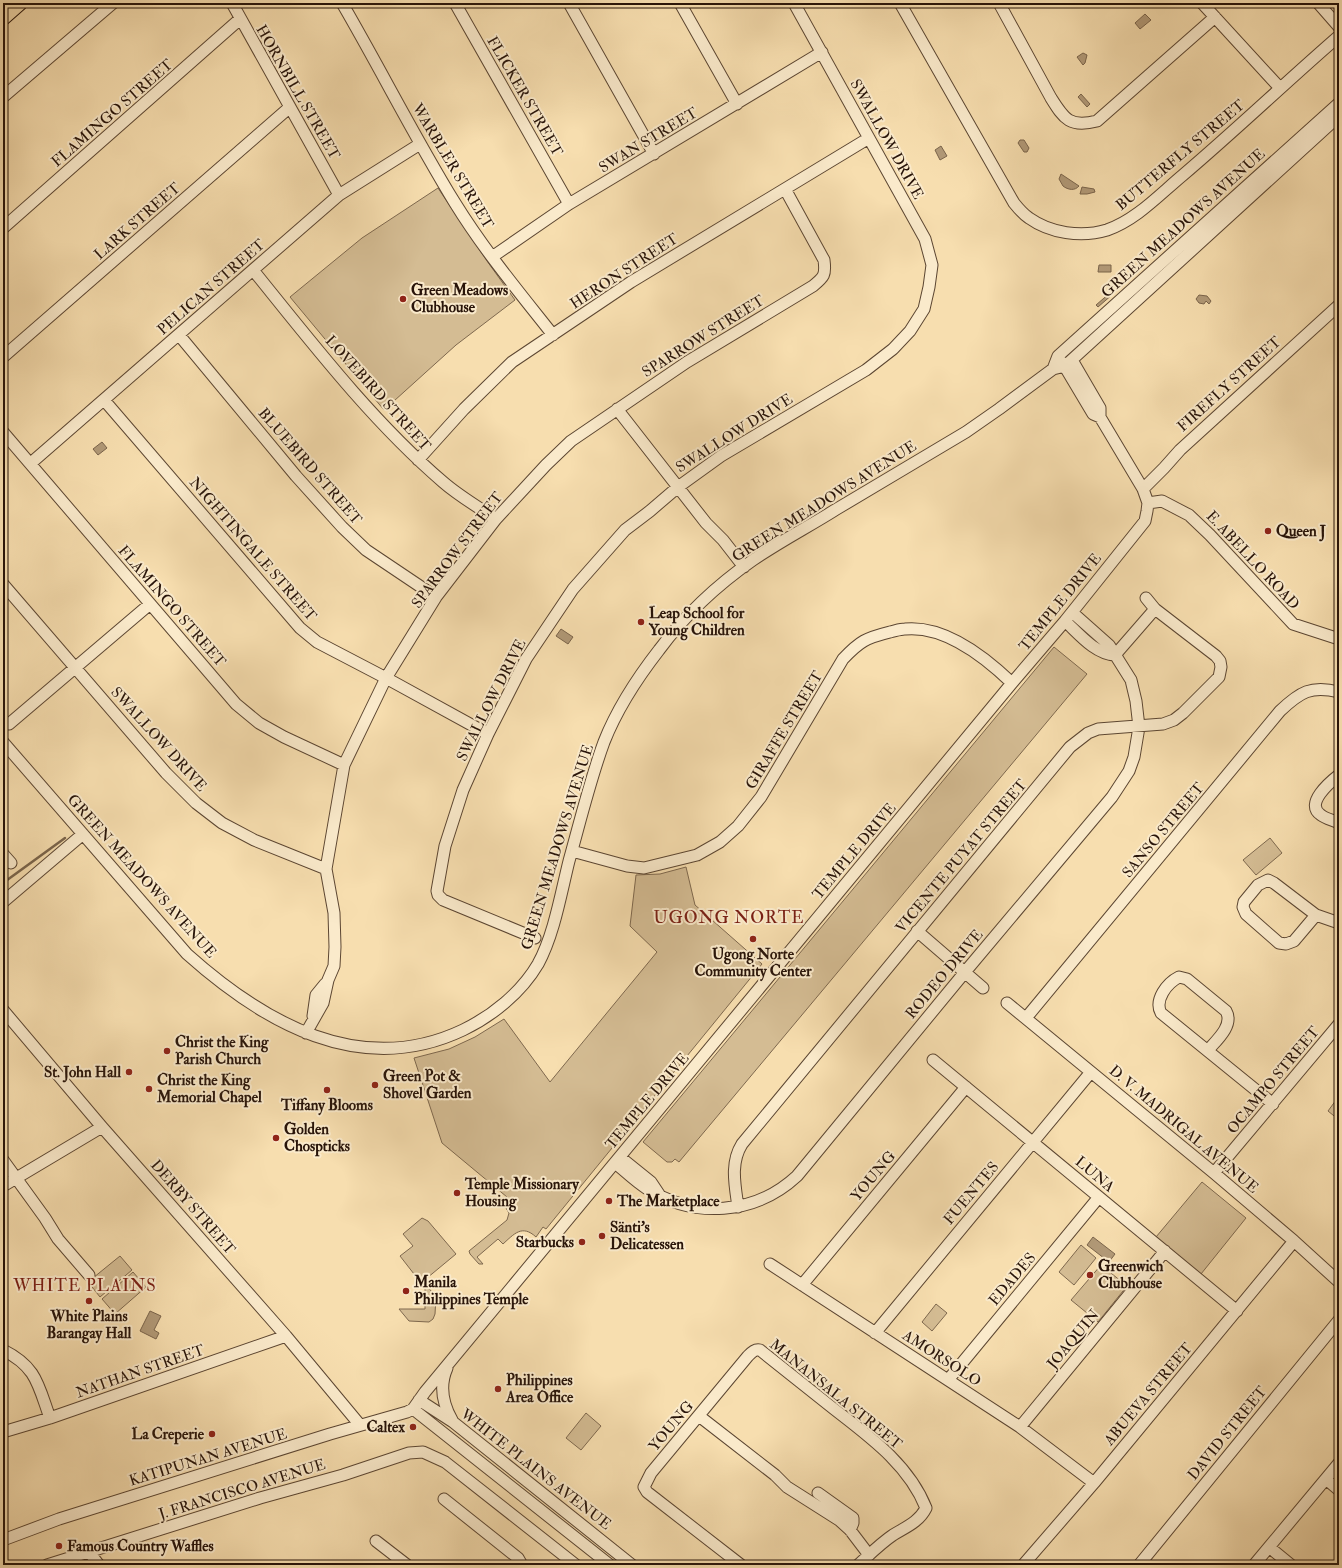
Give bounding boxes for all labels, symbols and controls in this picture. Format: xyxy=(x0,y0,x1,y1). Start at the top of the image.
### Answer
street label: HORNBILL STREET xyxy=(251,22,344,163)
street label: FLICKER STREET xyxy=(482,33,567,160)
street label: FLAMINGO STREET xyxy=(48,55,177,171)
street label: SWALLOW DRIVE xyxy=(846,76,928,203)
street label: BUTTERFLY STREET xyxy=(1112,96,1249,215)
street label: WARBLER STREET xyxy=(407,99,498,232)
street label: SWAN STREET xyxy=(595,103,701,177)
street label: GREEN MEADOWS AVENUE xyxy=(1097,145,1269,302)
street label: LARK STREET xyxy=(90,179,184,264)
street label: HERON STREET xyxy=(567,229,682,313)
street label: PELICAN STREET xyxy=(154,235,269,339)
place label: Green Meadows Clubhouse xyxy=(411,281,508,317)
street label: SPARROW STREET xyxy=(639,291,768,382)
marker: Green Meadows Clubhouse xyxy=(398,294,408,304)
street label: LOVEBIRD STREET xyxy=(321,332,435,455)
street label: FIREFLY STREET xyxy=(1173,333,1285,436)
street label: SWALLOW DRIVE xyxy=(672,390,796,477)
street label: BLUEBIRD STREET xyxy=(254,404,366,529)
street label: GREEN MEADOWS AVENUE xyxy=(729,437,920,566)
street label: NIGHTINGALE STREET xyxy=(185,473,320,625)
street label: SPARROW STREET xyxy=(408,488,507,612)
street label: E. ABELLO ROAD xyxy=(1202,507,1303,614)
place label: Queen J xyxy=(1276,522,1326,542)
marker: Queen J xyxy=(1263,526,1273,536)
street label: FLAMINGO STREET xyxy=(114,542,230,671)
street label: TEMPLE DRIVE xyxy=(1015,549,1106,655)
place label: Leap School for Young Children xyxy=(648,604,745,641)
marker: Leap School for Young Children xyxy=(636,617,646,627)
street label: SWALLOW DRIVE xyxy=(452,636,531,764)
street label: GIRAFFE STREET xyxy=(742,668,827,793)
street label: SWALLOW DRIVE xyxy=(107,683,211,796)
street label: GREEN MEADOWS AVENUE xyxy=(517,742,598,952)
street label: VICENTE PUYAT STREET xyxy=(892,776,1031,937)
street label: SANSO STREET xyxy=(1118,779,1209,882)
street label: GREEN MEADOWS AVENUE xyxy=(63,790,220,962)
street label: TEMPLE DRIVE xyxy=(808,799,900,903)
district label: UGONG NORTE xyxy=(653,907,805,928)
street label: RODEO DRIVE xyxy=(901,926,987,1023)
marker: Ugong Norte Community Center xyxy=(748,934,758,944)
place label: Ugong Norte Community Center xyxy=(695,945,812,982)
street label: OCAMPO STREET xyxy=(1223,1023,1324,1138)
place label: Christ the King Parish Church xyxy=(175,1033,269,1069)
marker: Christ the King Parish Church xyxy=(162,1046,172,1056)
street label: TEMPLE DRIVE xyxy=(601,1049,693,1153)
street label: D. V. MADRIGAL AVENUE xyxy=(1105,1061,1262,1198)
place label: St. John Hall xyxy=(44,1063,121,1083)
marker: St. John Hall xyxy=(124,1067,134,1077)
place label: Green Pot & Shovel Garden xyxy=(383,1067,472,1103)
place label: Christ the King Memorial Chapel xyxy=(156,1071,262,1108)
marker: Green Pot & Shovel Garden xyxy=(370,1080,380,1090)
marker: Christ the King Memorial Chapel xyxy=(144,1084,154,1094)
marker: Tiffany Blooms xyxy=(322,1085,332,1095)
place label: Tiffany Blooms xyxy=(280,1096,373,1116)
place label: Golden Chospticks xyxy=(284,1120,350,1157)
marker: Golden Chospticks xyxy=(271,1133,281,1143)
street label: YOUNG xyxy=(847,1147,900,1206)
street label: LUNA xyxy=(1071,1152,1119,1197)
street label: DERBY STREET xyxy=(146,1156,239,1259)
street label: FUENTES xyxy=(939,1158,1003,1229)
place label: Temple Missionary Housing xyxy=(464,1175,580,1212)
marker: Temple Missionary Housing xyxy=(452,1188,462,1198)
place label: The Marketplace xyxy=(616,1192,720,1212)
marker: The Marketplace xyxy=(604,1196,614,1206)
place label: Sänti's Delicatessen xyxy=(610,1218,684,1254)
marker: Sänti's Delicatessen xyxy=(597,1231,607,1241)
place label: Starbucks xyxy=(516,1233,574,1252)
marker: Starbucks xyxy=(577,1237,587,1247)
street label: EDADES xyxy=(985,1249,1040,1310)
place label: Greenwich Clubhouse xyxy=(1098,1257,1163,1293)
marker: Greenwich Clubhouse xyxy=(1085,1270,1095,1280)
place label: Manila Philippines Temple xyxy=(413,1273,529,1310)
district label: WHITE PLAINS xyxy=(12,1275,157,1296)
marker: Manila Philippines Temple xyxy=(401,1286,411,1296)
marker: White Plains Barangay Hall xyxy=(84,1296,94,1306)
street label: JOAQUIN xyxy=(1042,1305,1105,1374)
place label: White Plains Barangay Hall xyxy=(47,1307,132,1344)
street label: AMORSOLO xyxy=(898,1325,985,1391)
street label: MANANSALA STREET xyxy=(766,1335,906,1454)
street label: ABUEVA STREET xyxy=(1099,1339,1197,1450)
street label: NATHAN STREET xyxy=(73,1341,207,1402)
place label: Philippines Area Office xyxy=(505,1371,574,1407)
street label: DAVID STREET xyxy=(1184,1382,1271,1484)
marker: Philippines Area Office xyxy=(493,1384,503,1394)
street label: YOUNG xyxy=(645,1397,698,1456)
street label: WHITE PLAINS AVENUE xyxy=(456,1404,615,1534)
place label: Caltex xyxy=(366,1418,405,1437)
marker: Caltex xyxy=(408,1422,418,1432)
street label: KATIPUNAN AVENUE xyxy=(127,1424,290,1491)
place label: La Creperie xyxy=(132,1425,205,1445)
marker: La Creperie xyxy=(207,1429,217,1439)
street label: J. FRANCISCO AVENUE xyxy=(156,1455,328,1525)
place label: Famous Country Waffles xyxy=(67,1537,214,1557)
marker: Famous Country Waffles xyxy=(54,1541,64,1551)

